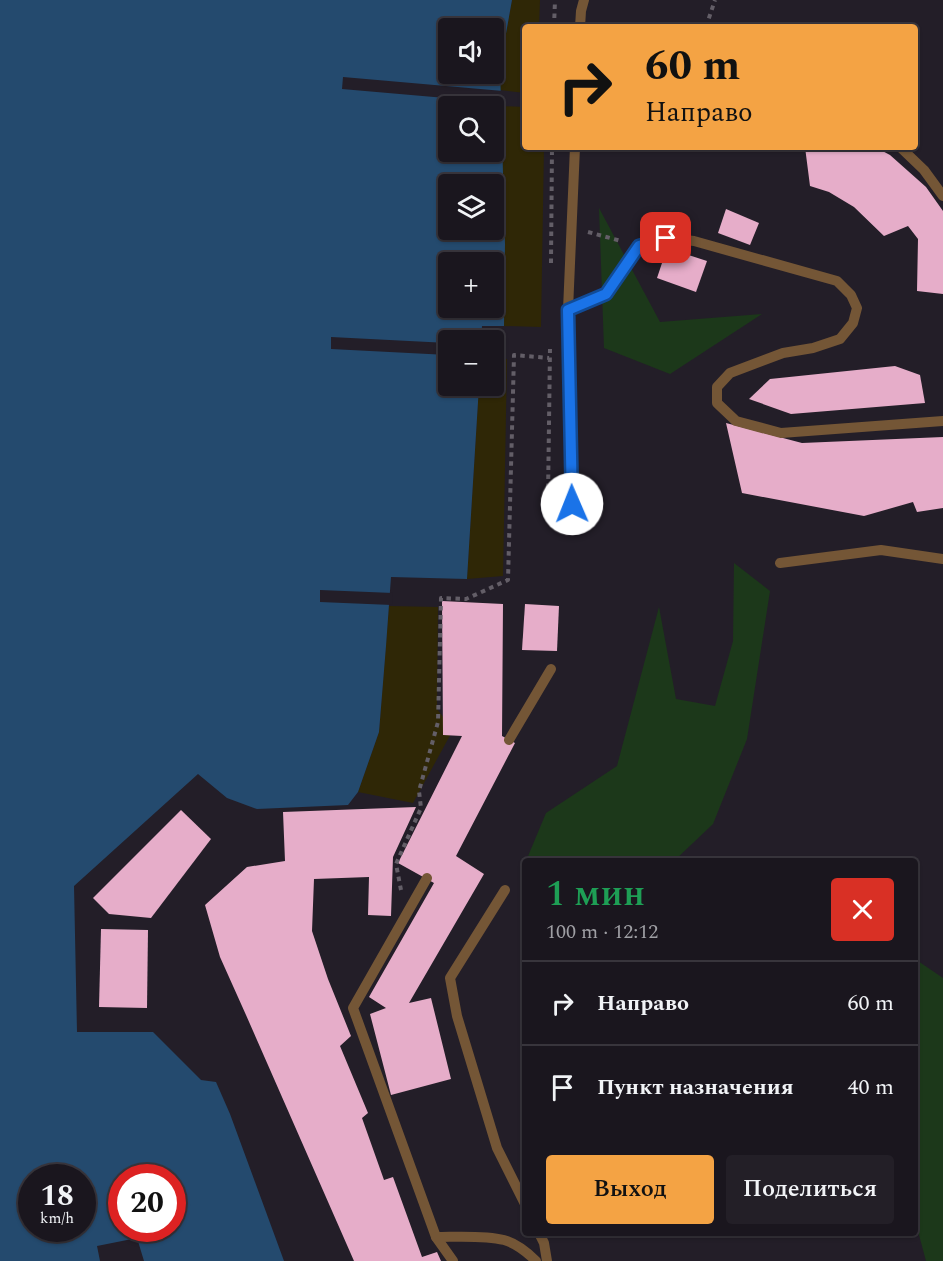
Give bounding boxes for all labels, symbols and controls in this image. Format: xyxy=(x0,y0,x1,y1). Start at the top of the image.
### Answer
map controls xyxy=(438,18,504,396)
button: sound xyxy=(438,18,504,84)
text: 60 m xyxy=(645,35,740,98)
icon: right xyxy=(546,48,624,126)
text: Направо xyxy=(645,92,753,134)
button: search xyxy=(438,96,504,162)
button: layers xyxy=(438,174,504,240)
pin xyxy=(640,212,691,263)
icon: arrive xyxy=(649,221,682,254)
button: + xyxy=(438,252,504,318)
button: − xyxy=(438,330,504,396)
position arrow xyxy=(540,472,604,536)
text: 1 мин xyxy=(546,867,645,922)
button: close xyxy=(831,878,894,941)
text: 100 m · 12:12 xyxy=(546,917,658,947)
icon: right xyxy=(546,987,579,1020)
text: Направо xyxy=(597,987,689,1020)
text: 60 m xyxy=(848,987,894,1020)
icon: arrive xyxy=(546,1071,579,1104)
text: Пункт назначения xyxy=(597,1071,794,1104)
text: 40 m xyxy=(848,1071,894,1104)
button: Выход xyxy=(546,1155,714,1224)
button: Поделиться xyxy=(726,1155,894,1224)
speed limit sign: 20 xyxy=(108,1164,186,1242)
text: 18 xyxy=(40,1173,74,1219)
text: km/h xyxy=(40,1207,74,1230)

